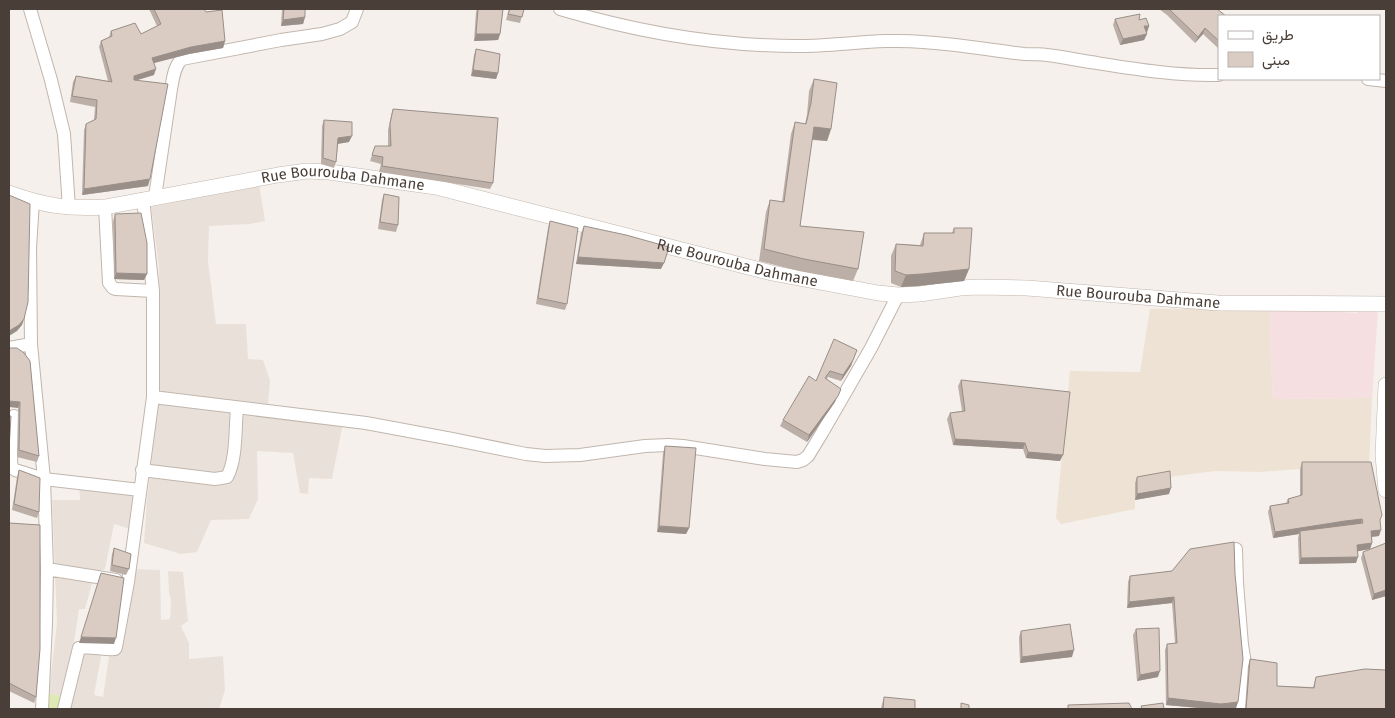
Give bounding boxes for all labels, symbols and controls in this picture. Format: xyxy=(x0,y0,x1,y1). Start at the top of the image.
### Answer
legend xyxy=(1218,15,1380,80)
text: طريق xyxy=(1262,26,1294,45)
text: مبنى xyxy=(1262,51,1290,70)
street label: Rue Bourouba Dahmane xyxy=(259,162,426,194)
street label: Rue Bourouba Dahmane xyxy=(655,235,819,290)
street label: Rue Bourouba Dahmane xyxy=(1055,281,1221,312)

